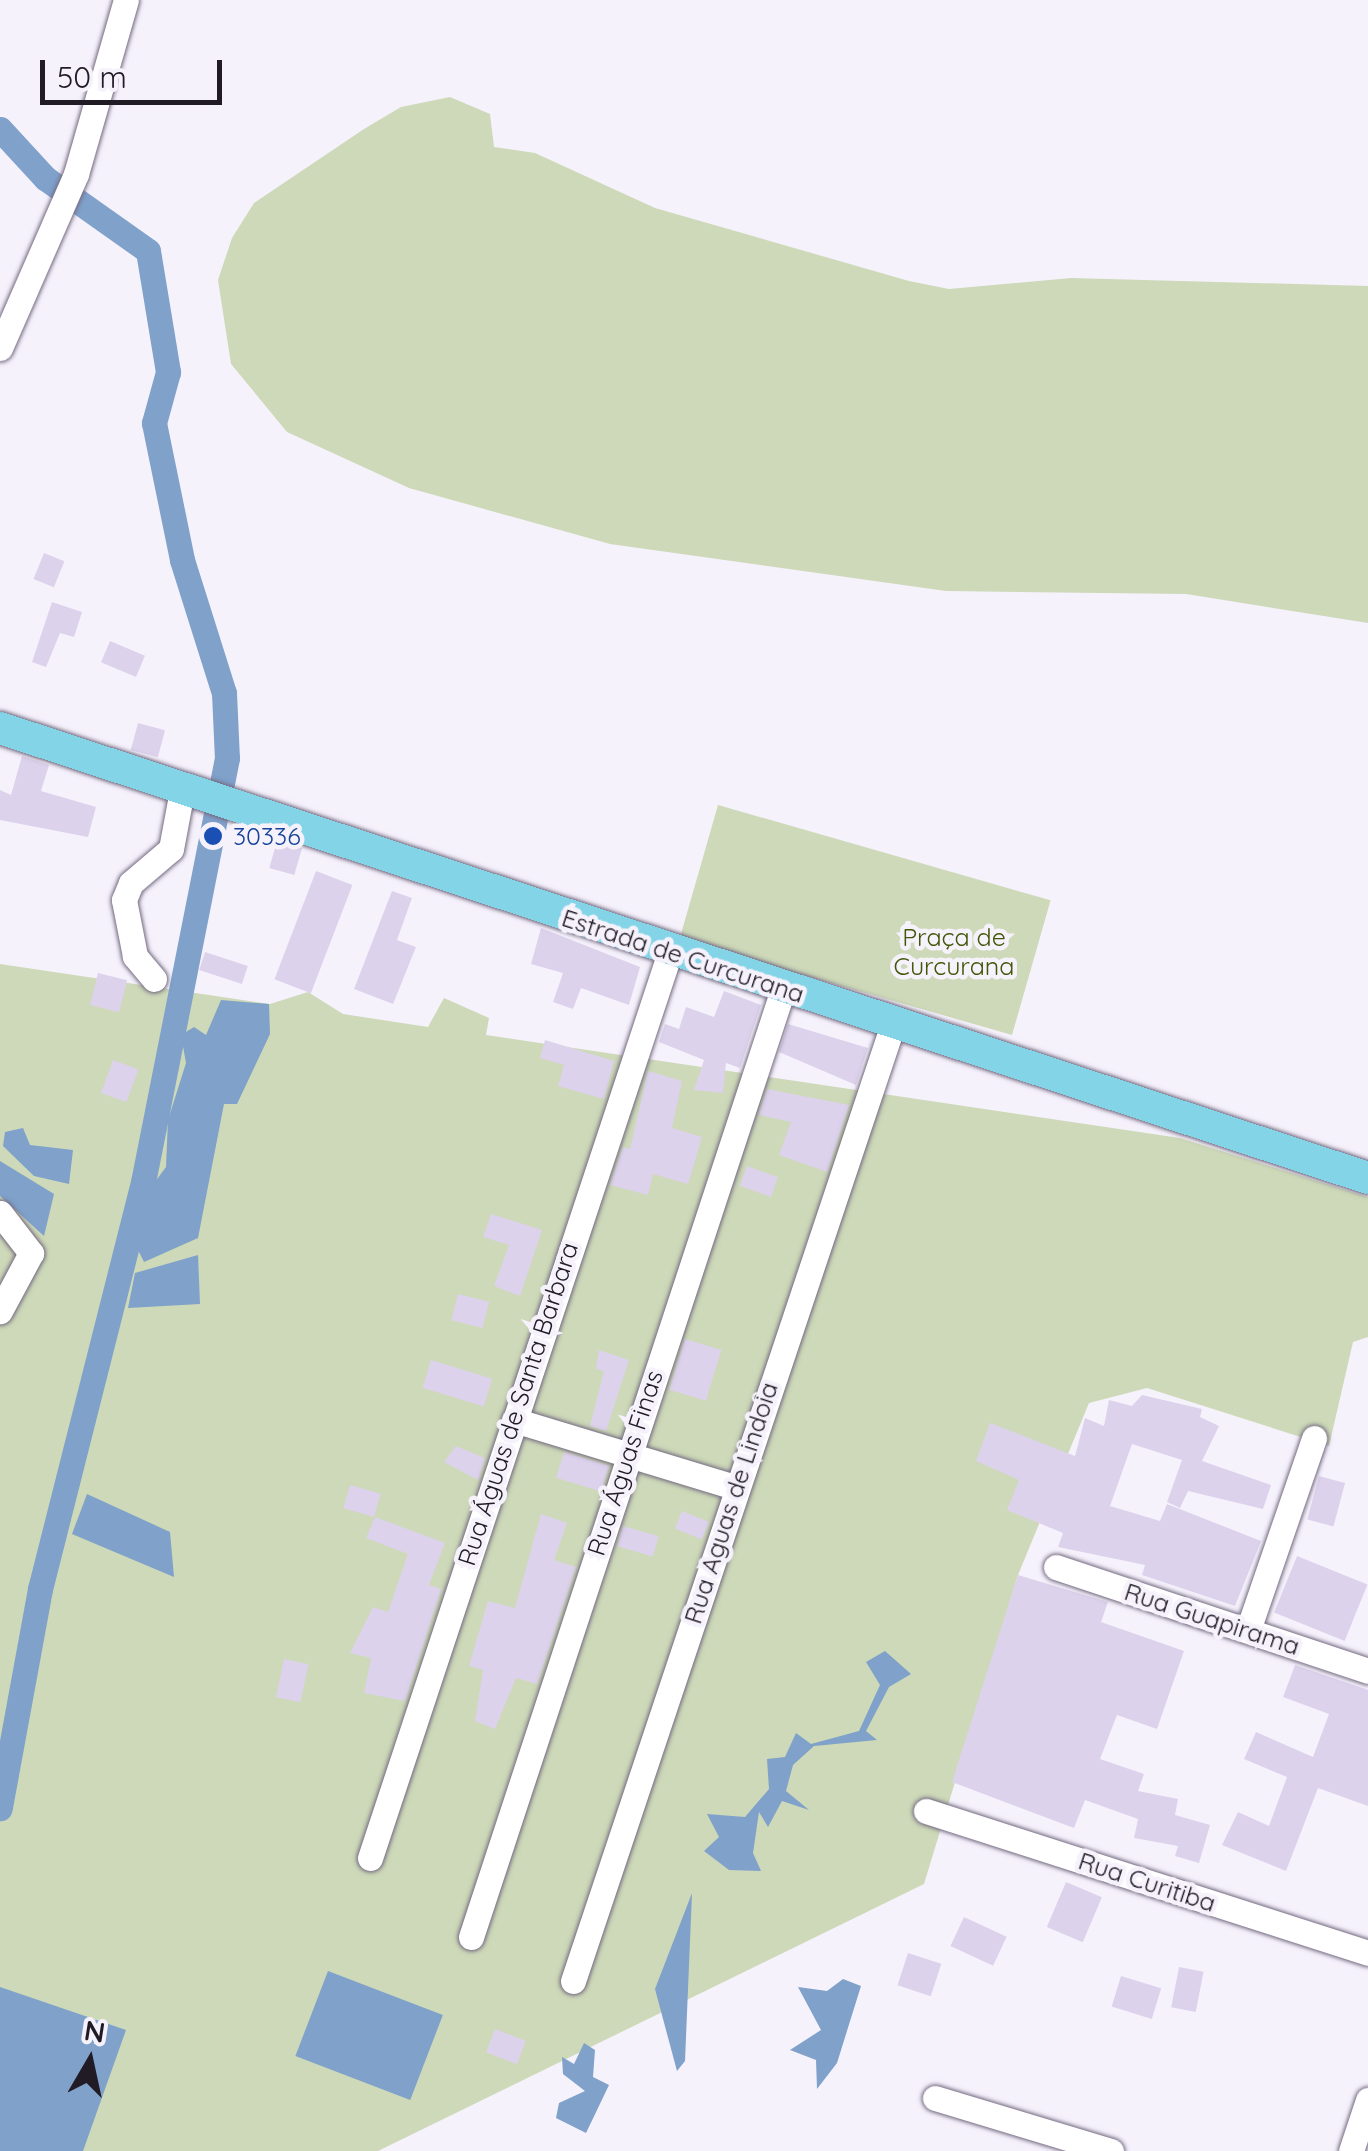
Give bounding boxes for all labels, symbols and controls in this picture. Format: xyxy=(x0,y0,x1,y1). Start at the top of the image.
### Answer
scale bar xyxy=(45,40,228,102)
text: 50 m xyxy=(57,58,127,96)
place label: 30336 xyxy=(233,821,301,851)
marker: 30336 xyxy=(202,825,224,847)
street label: Estrada de Curcurana xyxy=(558,903,808,1009)
park label: Praça de Curcurana xyxy=(894,923,1014,982)
street label: Rua Águas de Santa Barbara xyxy=(451,1239,585,1569)
street label: Rua Águas Finas xyxy=(581,1367,669,1559)
street label: Rua Aguas de Lindoia xyxy=(678,1378,784,1628)
street label: Rua Guapirama xyxy=(1121,1577,1303,1661)
street label: Rua Curitiba xyxy=(1075,1846,1219,1918)
north arrow xyxy=(40,2011,140,2111)
text: N xyxy=(82,2012,108,2050)

